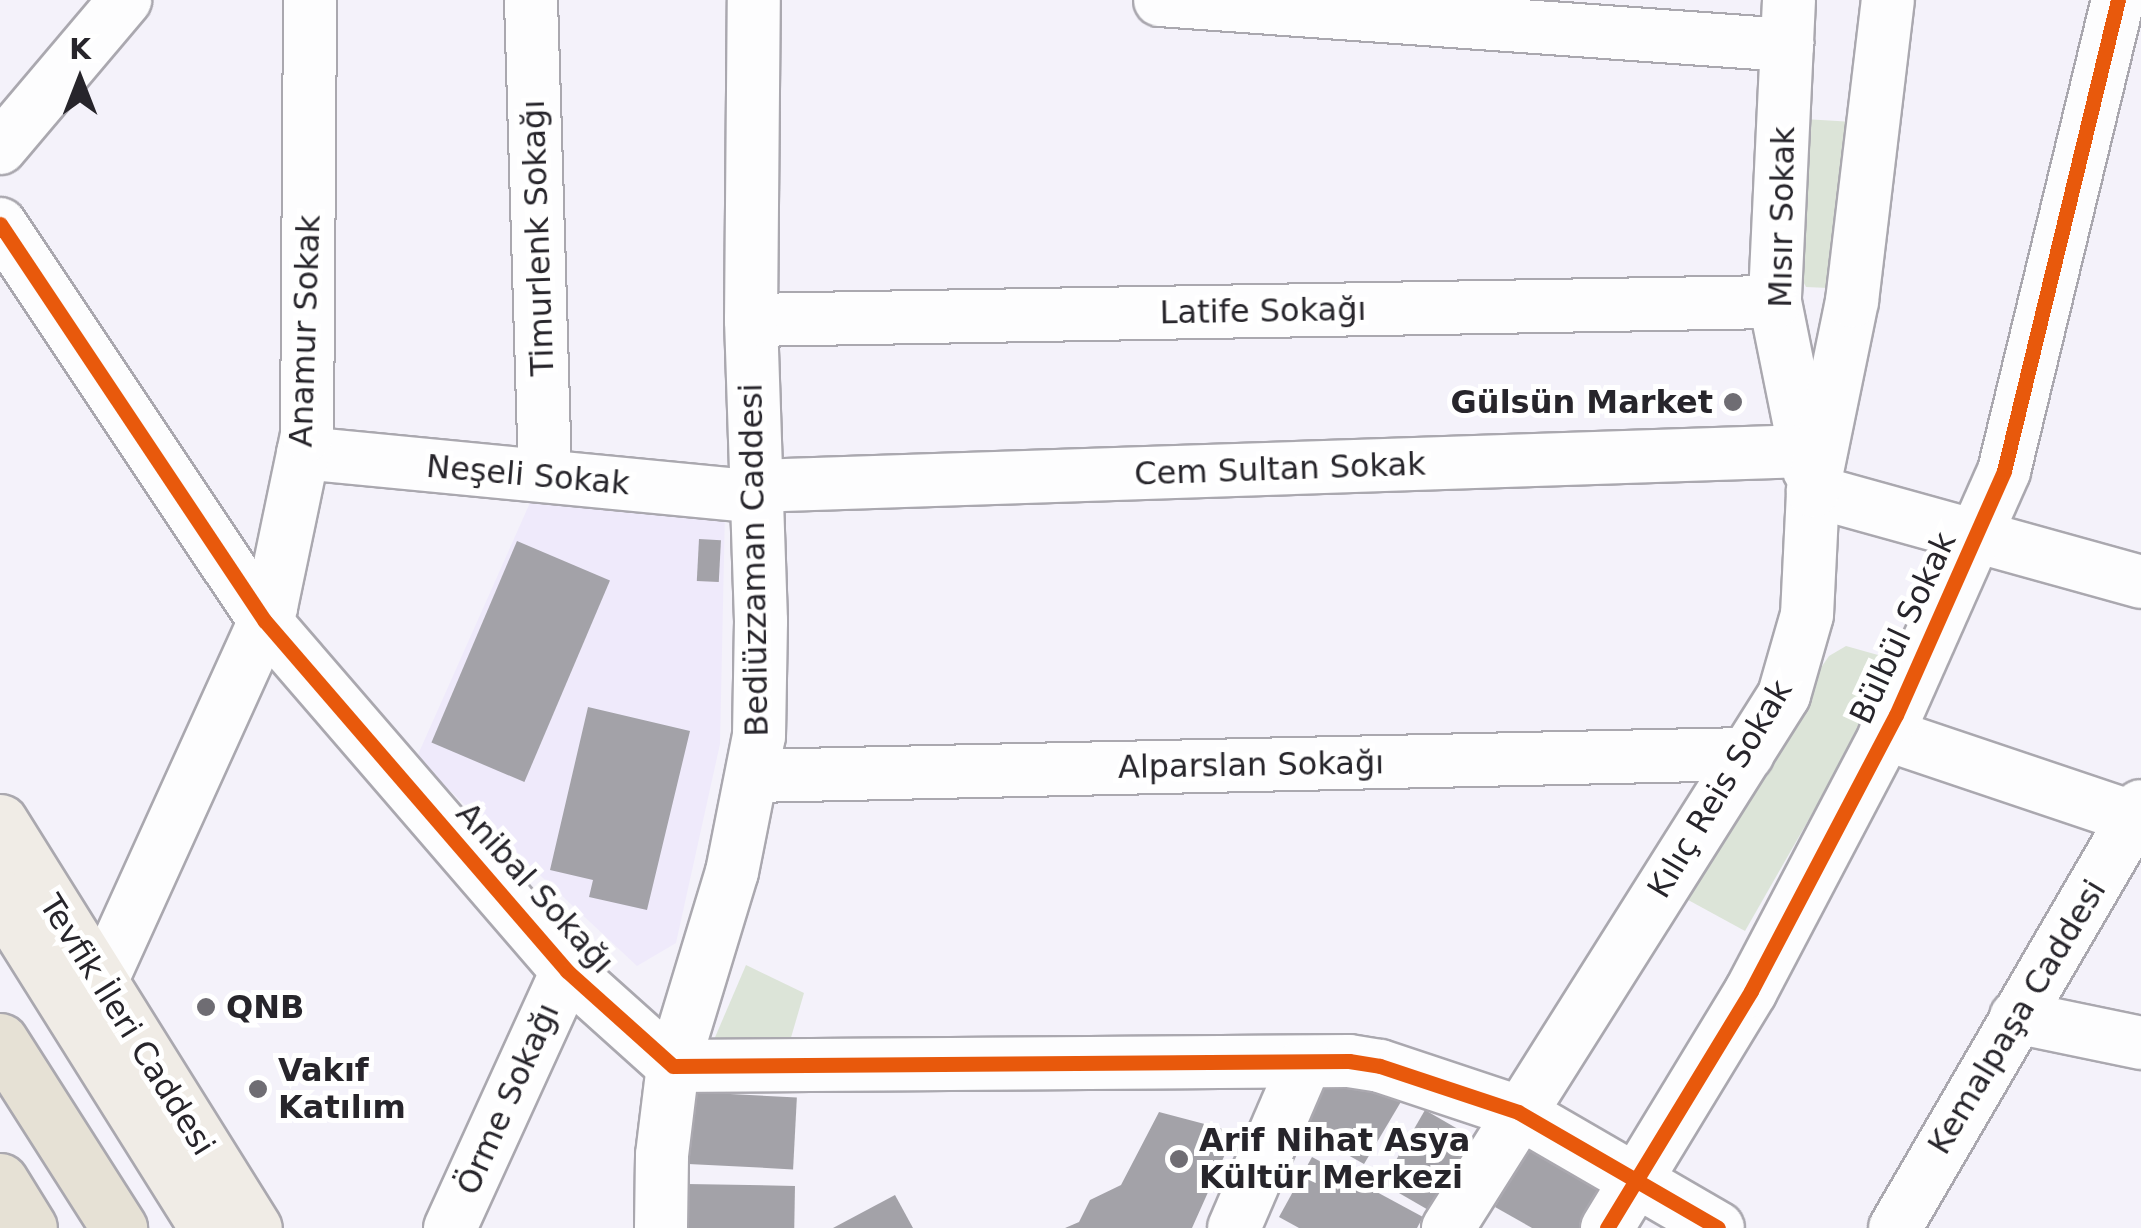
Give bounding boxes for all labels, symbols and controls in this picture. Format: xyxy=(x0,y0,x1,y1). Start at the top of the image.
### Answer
north arrow xyxy=(30,30,130,130)
text: K xyxy=(69,33,91,66)
street label: Timurlenk Sokağı xyxy=(514,99,562,377)
street label: Mısır Sokak xyxy=(1761,126,1803,308)
street label: Anamur Sokak xyxy=(282,214,328,448)
street label: Latife Sokağı xyxy=(1159,290,1367,332)
street label: Bediüzzaman Caddesi xyxy=(732,383,776,737)
place label: Gülsün Market xyxy=(1451,383,1713,421)
marker: Gülsün Market xyxy=(1722,391,1744,413)
street label: Cem Sultan Sokak xyxy=(1134,445,1426,493)
street label: Neşeli Sokak xyxy=(425,447,631,503)
street label: Bülbül Sokak xyxy=(1842,526,1964,730)
street label: Kılıç Reis Sokak xyxy=(1640,673,1800,905)
street label: Alparslan Sokağı xyxy=(1118,743,1384,787)
street label: Anibal Sokağı xyxy=(448,795,622,981)
street label: Kemalpaşa Caddesi xyxy=(1920,873,2114,1161)
street label: Tevfik İleri Caddesi xyxy=(31,888,223,1162)
place label: QNB xyxy=(226,988,304,1026)
marker: QNB xyxy=(195,996,217,1018)
street label: Örme Sokağı xyxy=(449,997,567,1201)
place label: Vakıf Katılım xyxy=(278,1052,406,1127)
marker: Vakıf Katılım xyxy=(247,1078,269,1100)
place label: Arif Nihat Asya Kültür Merkezi xyxy=(1199,1122,1470,1197)
marker: Arif Nihat Asya Kültür Merkezi xyxy=(1168,1148,1190,1170)

